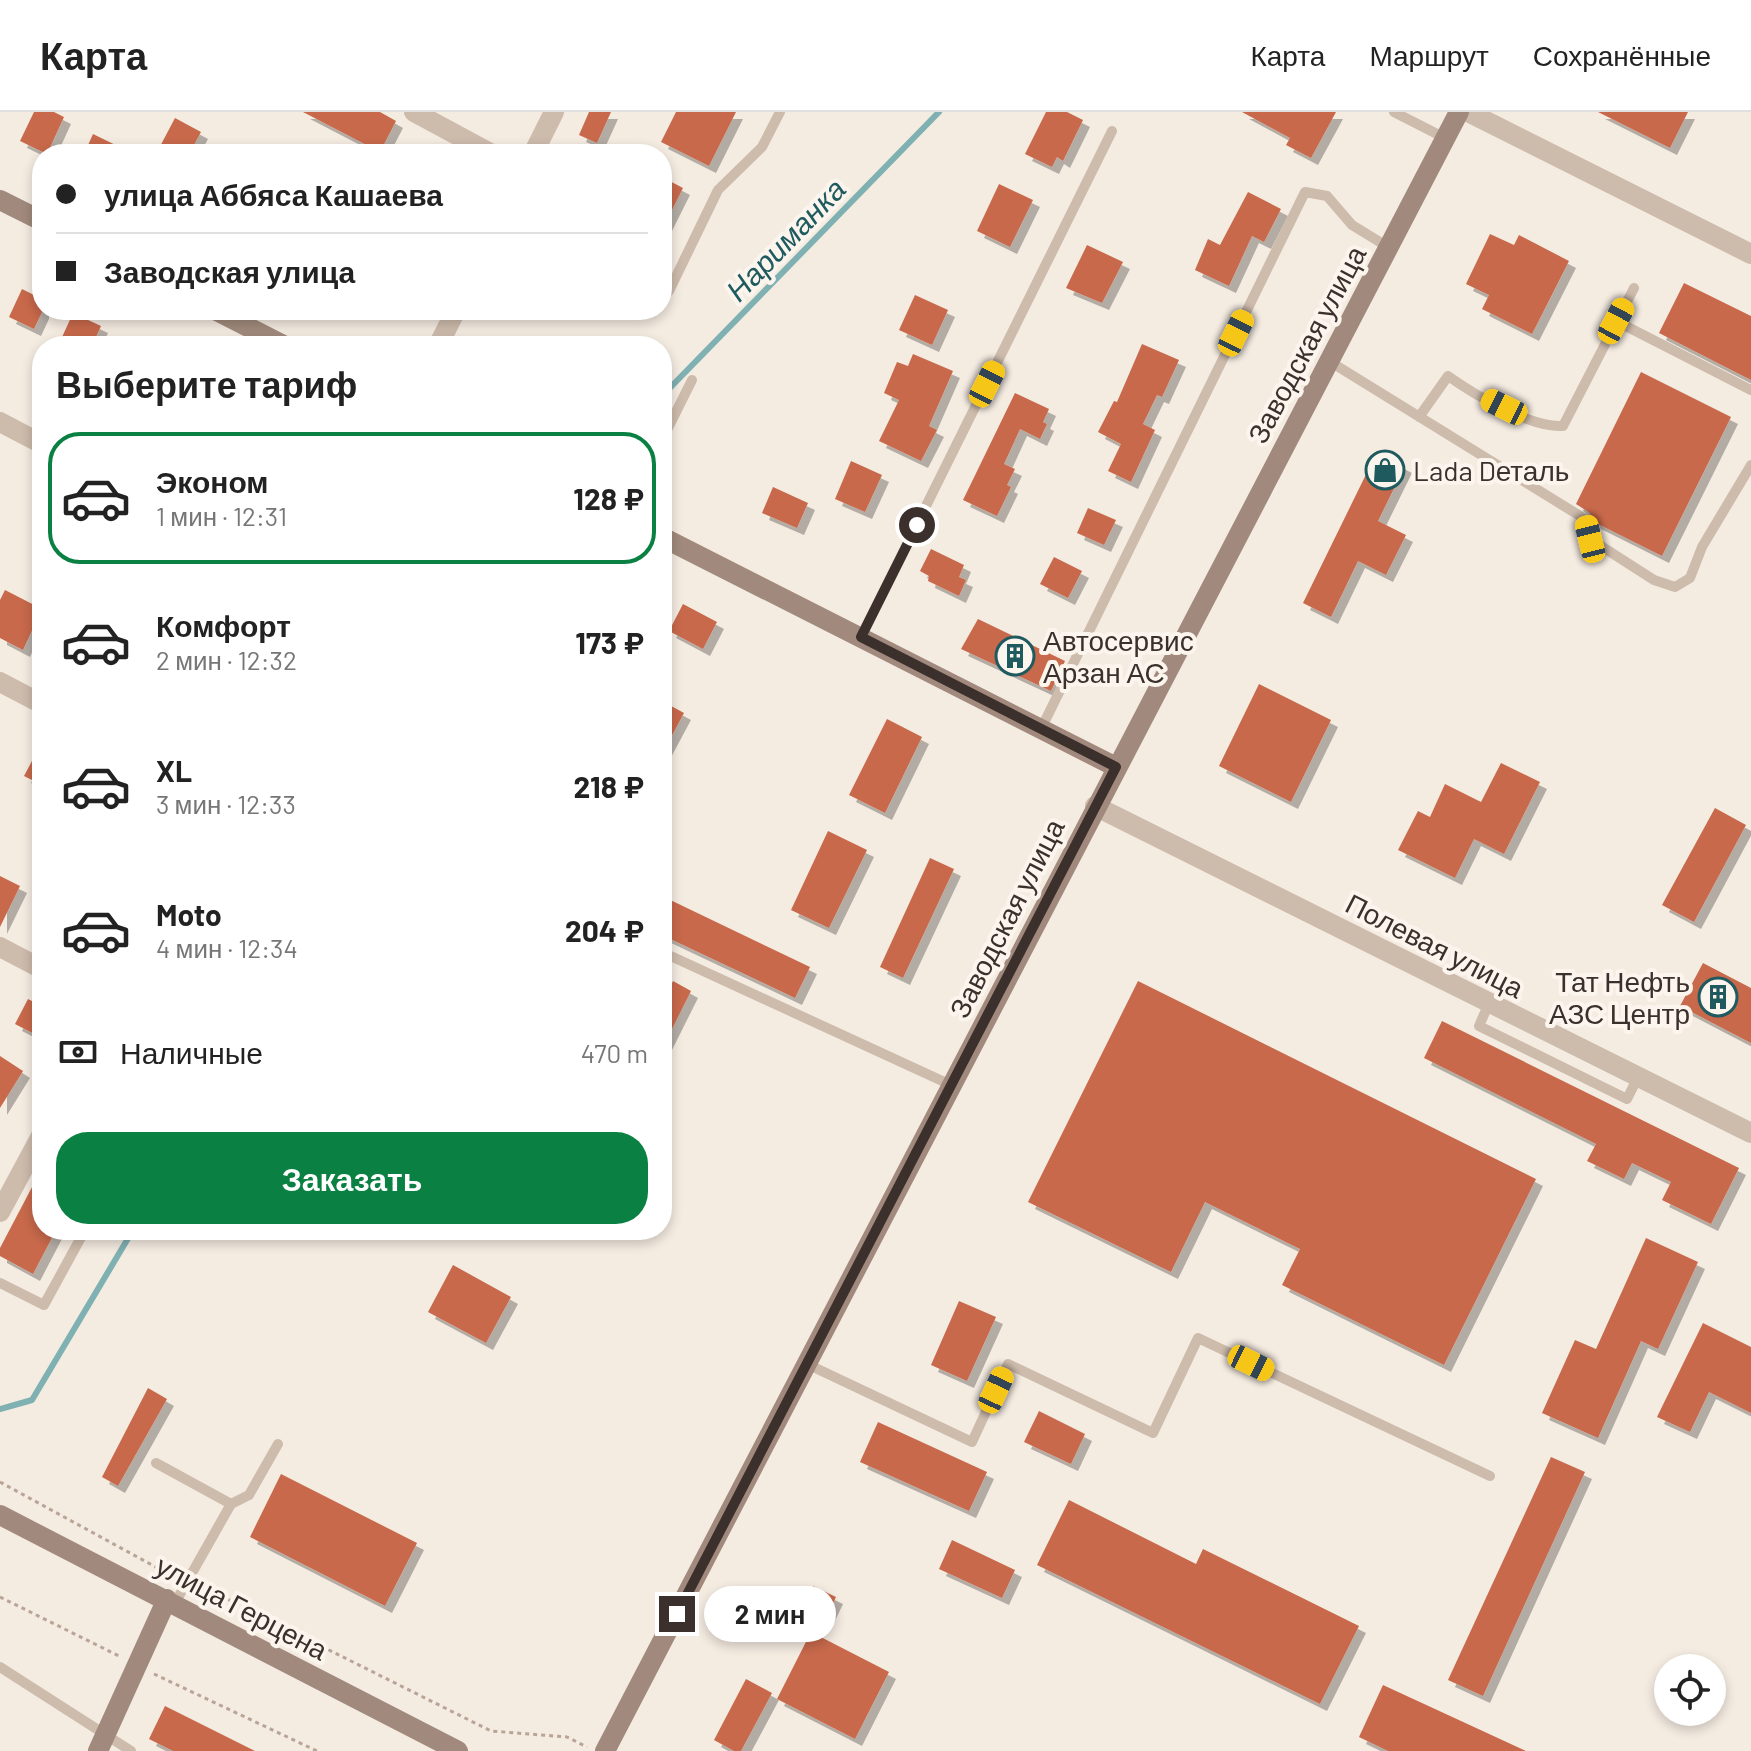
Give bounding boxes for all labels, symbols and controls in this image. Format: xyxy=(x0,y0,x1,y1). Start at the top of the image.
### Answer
text: Карта xyxy=(40,32,147,78)
text: Карта xyxy=(1250,38,1325,72)
text: Маршрут xyxy=(1369,38,1489,72)
text: Сохранённые xyxy=(1533,38,1711,72)
water label: Нариманка xyxy=(718,170,852,308)
text: улица Аббяса Кашаева xyxy=(104,176,443,212)
street label: Заводская улица xyxy=(1240,239,1373,448)
text: Заводская улица xyxy=(104,253,355,289)
car xyxy=(1594,294,1638,348)
car xyxy=(1215,306,1257,360)
car xyxy=(965,357,1009,411)
text: Выберите тариф xyxy=(56,362,357,405)
car xyxy=(1477,386,1531,428)
shop icon: Lada Dеталь xyxy=(1364,449,1406,491)
place label: Lada Dеталь xyxy=(1413,453,1569,487)
icon: car xyxy=(60,462,132,534)
text: Эконом xyxy=(156,463,269,499)
text: 128 ₽ xyxy=(573,480,644,516)
text: 1 мин · 12:31 xyxy=(156,500,287,531)
route start xyxy=(899,507,935,543)
car xyxy=(1573,513,1607,565)
icon: car xyxy=(60,606,132,678)
text: Комфорт xyxy=(156,607,291,643)
place label: Автосервис Арзан АС xyxy=(1043,623,1194,689)
text: 173 ₽ xyxy=(575,624,644,660)
building icon: Автосервис Арзан АС xyxy=(994,635,1036,677)
text: 2 мин · 12:32 xyxy=(156,644,297,675)
icon: car xyxy=(60,750,132,822)
text: XL xyxy=(156,752,192,788)
text: 218 ₽ xyxy=(574,768,644,804)
text: 3 мин · 12:33 xyxy=(156,788,296,819)
street label: Заводская улица xyxy=(941,813,1071,1023)
street label: Полевая улица xyxy=(1340,886,1530,1005)
icon: car xyxy=(60,894,132,966)
text: Moto xyxy=(156,896,222,932)
text: 204 ₽ xyxy=(565,912,644,948)
text: 4 мин · 12:34 xyxy=(156,932,298,963)
place label: Тат Нефть АЗС Центр xyxy=(1549,964,1690,1030)
building icon: Тат Нефть АЗС Центр xyxy=(1697,976,1739,1018)
icon: cash xyxy=(56,1030,100,1074)
text: Наличные xyxy=(120,1034,263,1070)
text: 470 m xyxy=(581,1037,648,1068)
button: Заказать xyxy=(56,1132,648,1224)
car xyxy=(1224,1342,1278,1384)
car xyxy=(975,1363,1017,1417)
street label: улица Герцена xyxy=(150,1548,334,1667)
callout: 2 мин xyxy=(705,1586,837,1642)
route end xyxy=(659,1596,695,1632)
text: 2 мин xyxy=(735,1598,805,1629)
map controls xyxy=(1654,1654,1726,1726)
button: locate xyxy=(1654,1654,1726,1726)

